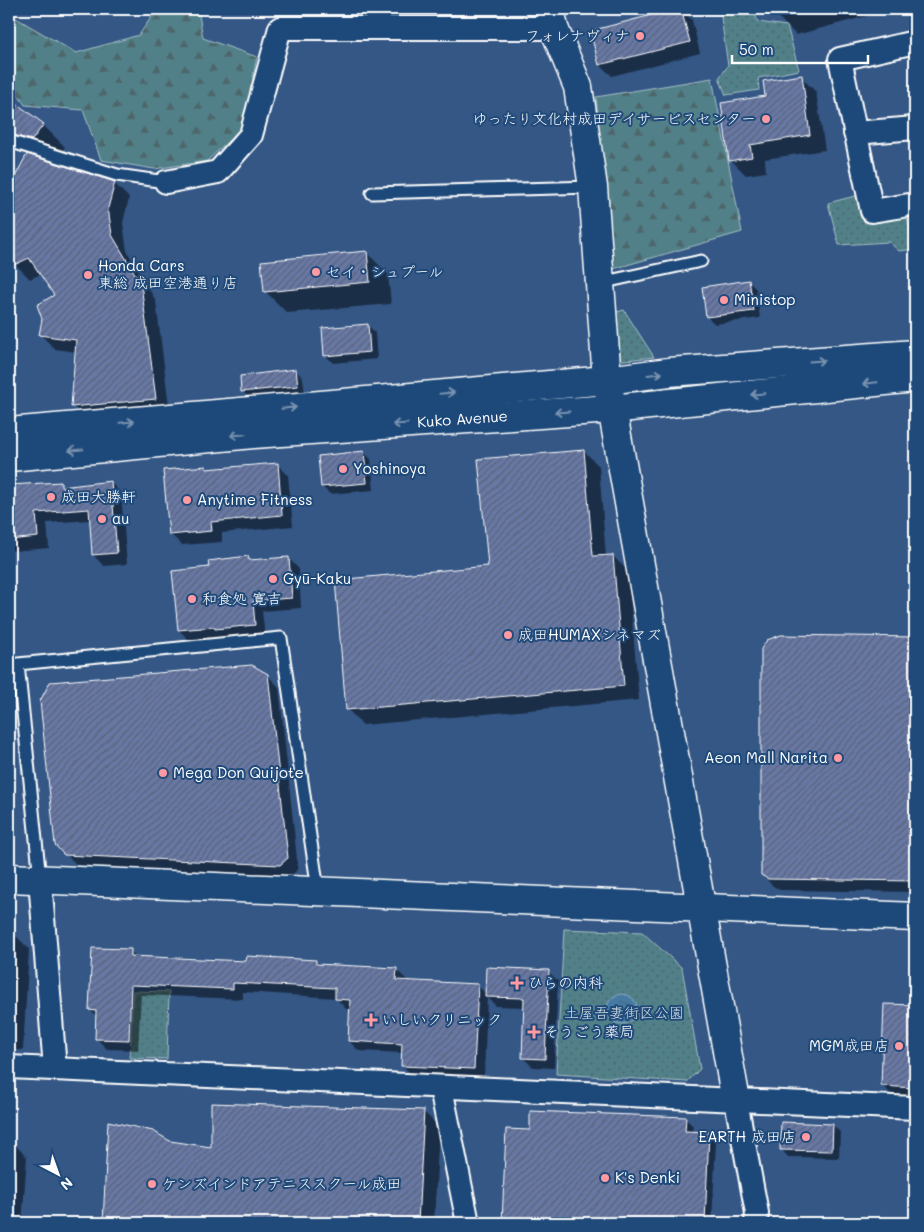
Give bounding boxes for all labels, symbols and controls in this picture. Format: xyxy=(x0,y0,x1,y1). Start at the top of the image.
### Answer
place label: フォレナヴィナ xyxy=(525,25,630,45)
marker: フォレナヴィナ xyxy=(634,30,646,42)
scale bar xyxy=(732,32,868,64)
text: 50 m xyxy=(739,39,774,59)
place label: ゆったり文化村成田デイサービスセンター xyxy=(472,108,756,128)
marker: ゆったり文化村成田デイサービスセンター xyxy=(760,113,772,125)
place label: Honda Cars 東総 成田空港通り店 xyxy=(98,255,238,292)
place label: セイ・シュプール xyxy=(326,261,443,281)
marker: セイ・シュプール xyxy=(310,266,322,278)
marker: Honda Cars 東総 成田空港通り店 xyxy=(82,269,94,281)
place label: Ministop xyxy=(734,289,796,309)
marker: Ministop xyxy=(718,294,730,306)
one-way arrow xyxy=(809,357,825,366)
one-way arrow xyxy=(647,369,663,379)
one-way arrow xyxy=(862,378,878,388)
one-way arrow xyxy=(439,389,455,398)
one-way arrow xyxy=(751,389,767,399)
one-way arrow xyxy=(281,403,297,413)
street label: Kuko Avenue xyxy=(416,405,508,432)
one-way arrow xyxy=(555,408,571,417)
one-way arrow xyxy=(119,418,135,427)
one-way arrow xyxy=(393,419,409,428)
one-way arrow xyxy=(231,431,247,440)
one-way arrow xyxy=(69,445,85,455)
place label: Yoshinoya xyxy=(353,458,426,478)
marker: Yoshinoya xyxy=(337,463,349,475)
place label: 成田大勝軒 xyxy=(61,486,136,506)
place label: Anytime Fitness xyxy=(197,489,313,509)
marker: 成田大勝軒 xyxy=(45,491,57,503)
marker: Anytime Fitness xyxy=(181,494,193,506)
place label: au xyxy=(112,508,130,528)
marker: au xyxy=(96,513,108,525)
place label: Gyū-Kaku xyxy=(283,568,351,588)
marker: Gyū-Kaku xyxy=(267,573,279,585)
place label: 和食処 寛吉 xyxy=(202,588,282,608)
marker: 和食処 寛吉 xyxy=(186,593,198,605)
place label: 成田HUMAXシネマズ xyxy=(518,624,661,644)
marker: 成田HUMAXシネマズ xyxy=(502,629,514,641)
place label: Aeon Mall Narita xyxy=(704,747,828,767)
marker: Aeon Mall Narita xyxy=(832,752,844,764)
place label: Mega Don Quijote xyxy=(173,762,304,782)
marker: Mega Don Quijote xyxy=(157,767,169,779)
place label: ひらの内科 xyxy=(528,972,603,992)
marker: ひらの内科 xyxy=(510,976,524,990)
park label: 土屋吾妻街区公園 xyxy=(564,1002,684,1022)
place label: いしいクリニック xyxy=(382,1009,502,1029)
marker: いしいクリニック xyxy=(364,1013,378,1027)
place label: そうごう薬局 xyxy=(544,1021,635,1041)
marker: そうごう薬局 xyxy=(528,1026,540,1038)
place label: MGM成田店 xyxy=(809,1035,889,1055)
marker: MGM成田店 xyxy=(893,1040,905,1052)
place label: EARTH 成田店 xyxy=(699,1126,796,1146)
marker: EARTH 成田店 xyxy=(800,1131,812,1143)
north arrow xyxy=(32,1150,82,1200)
place label: K's Denki xyxy=(615,1167,680,1187)
marker: K's Denki xyxy=(599,1172,611,1184)
place label: ケンズインドアテニススクール成田 xyxy=(162,1173,401,1193)
text: N xyxy=(57,1174,77,1195)
marker: ケンズインドアテニススクール成田 xyxy=(146,1178,158,1190)

